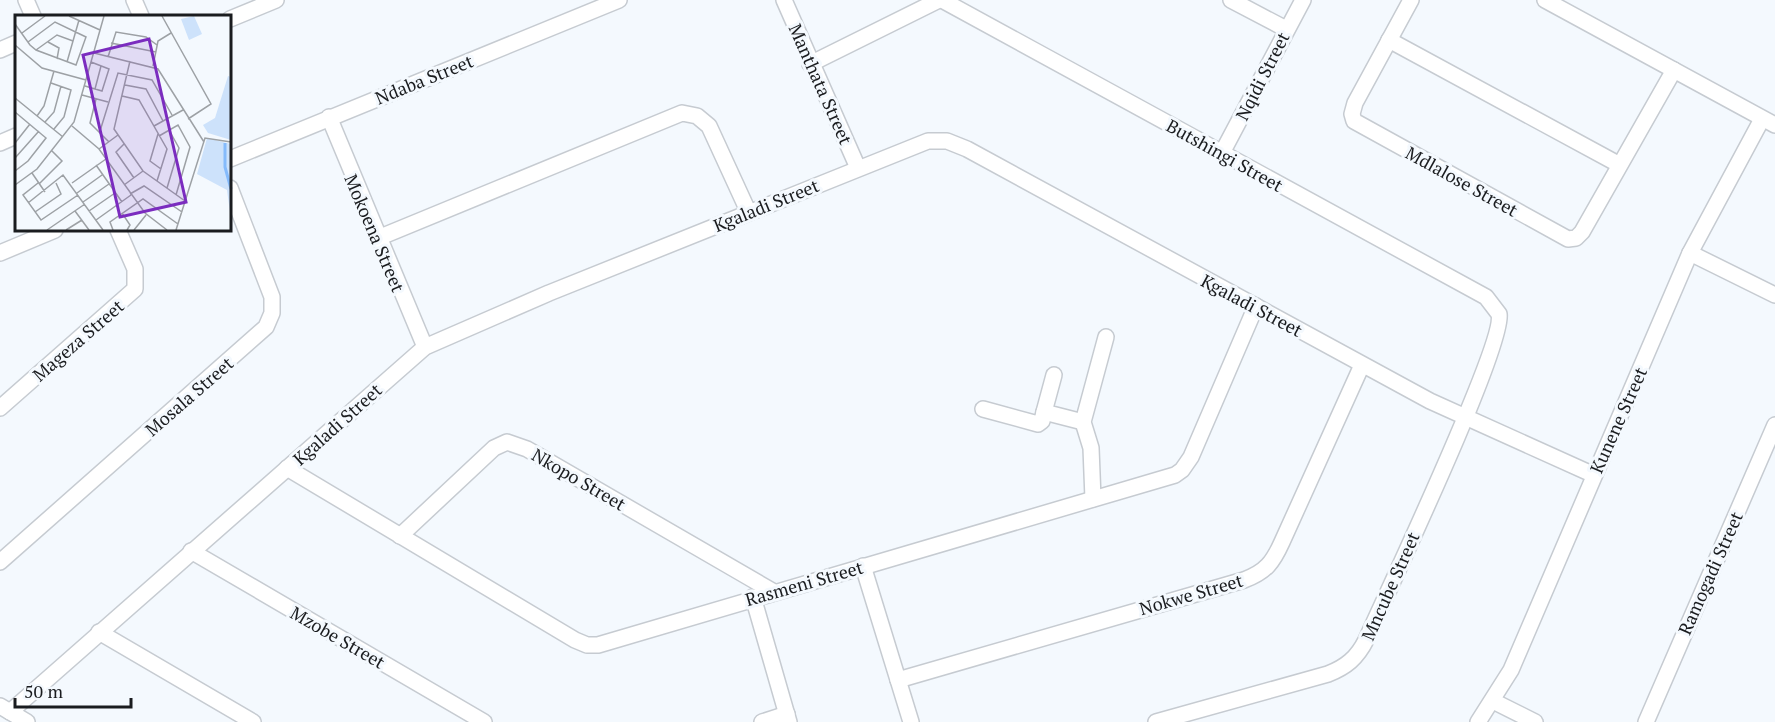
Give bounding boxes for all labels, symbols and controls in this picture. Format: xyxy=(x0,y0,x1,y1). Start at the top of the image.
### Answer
inset map xyxy=(15,15,231,231)
street label: Manthata Street xyxy=(784,20,859,149)
street label: Nqidi Street xyxy=(1229,27,1295,124)
street label: Ndaba Street xyxy=(371,48,477,110)
street label: Butshingi Street xyxy=(1162,113,1288,197)
street label: Mdlalose Street xyxy=(1402,140,1523,222)
street label: Mokoena Street xyxy=(339,170,411,296)
street label: Kgaladi Street xyxy=(710,173,823,237)
street label: Kgaladi Street xyxy=(1197,268,1307,342)
street label: Mageza Street xyxy=(27,294,129,386)
street label: Mosala Street xyxy=(140,351,238,441)
street label: Kunene Street xyxy=(1584,363,1652,477)
street label: Kgaladi Street xyxy=(287,378,387,470)
street label: Nkopo Street xyxy=(528,442,631,516)
street label: Ramogadi Street xyxy=(1672,507,1748,638)
street label: Mncube Street xyxy=(1355,528,1425,644)
street label: Rasmeni Street xyxy=(742,555,866,611)
street label: Nokwe Street xyxy=(1136,568,1246,620)
street label: Mzobe Street xyxy=(286,600,390,674)
scale bar xyxy=(15,671,130,709)
text: 50 m xyxy=(24,679,64,703)

